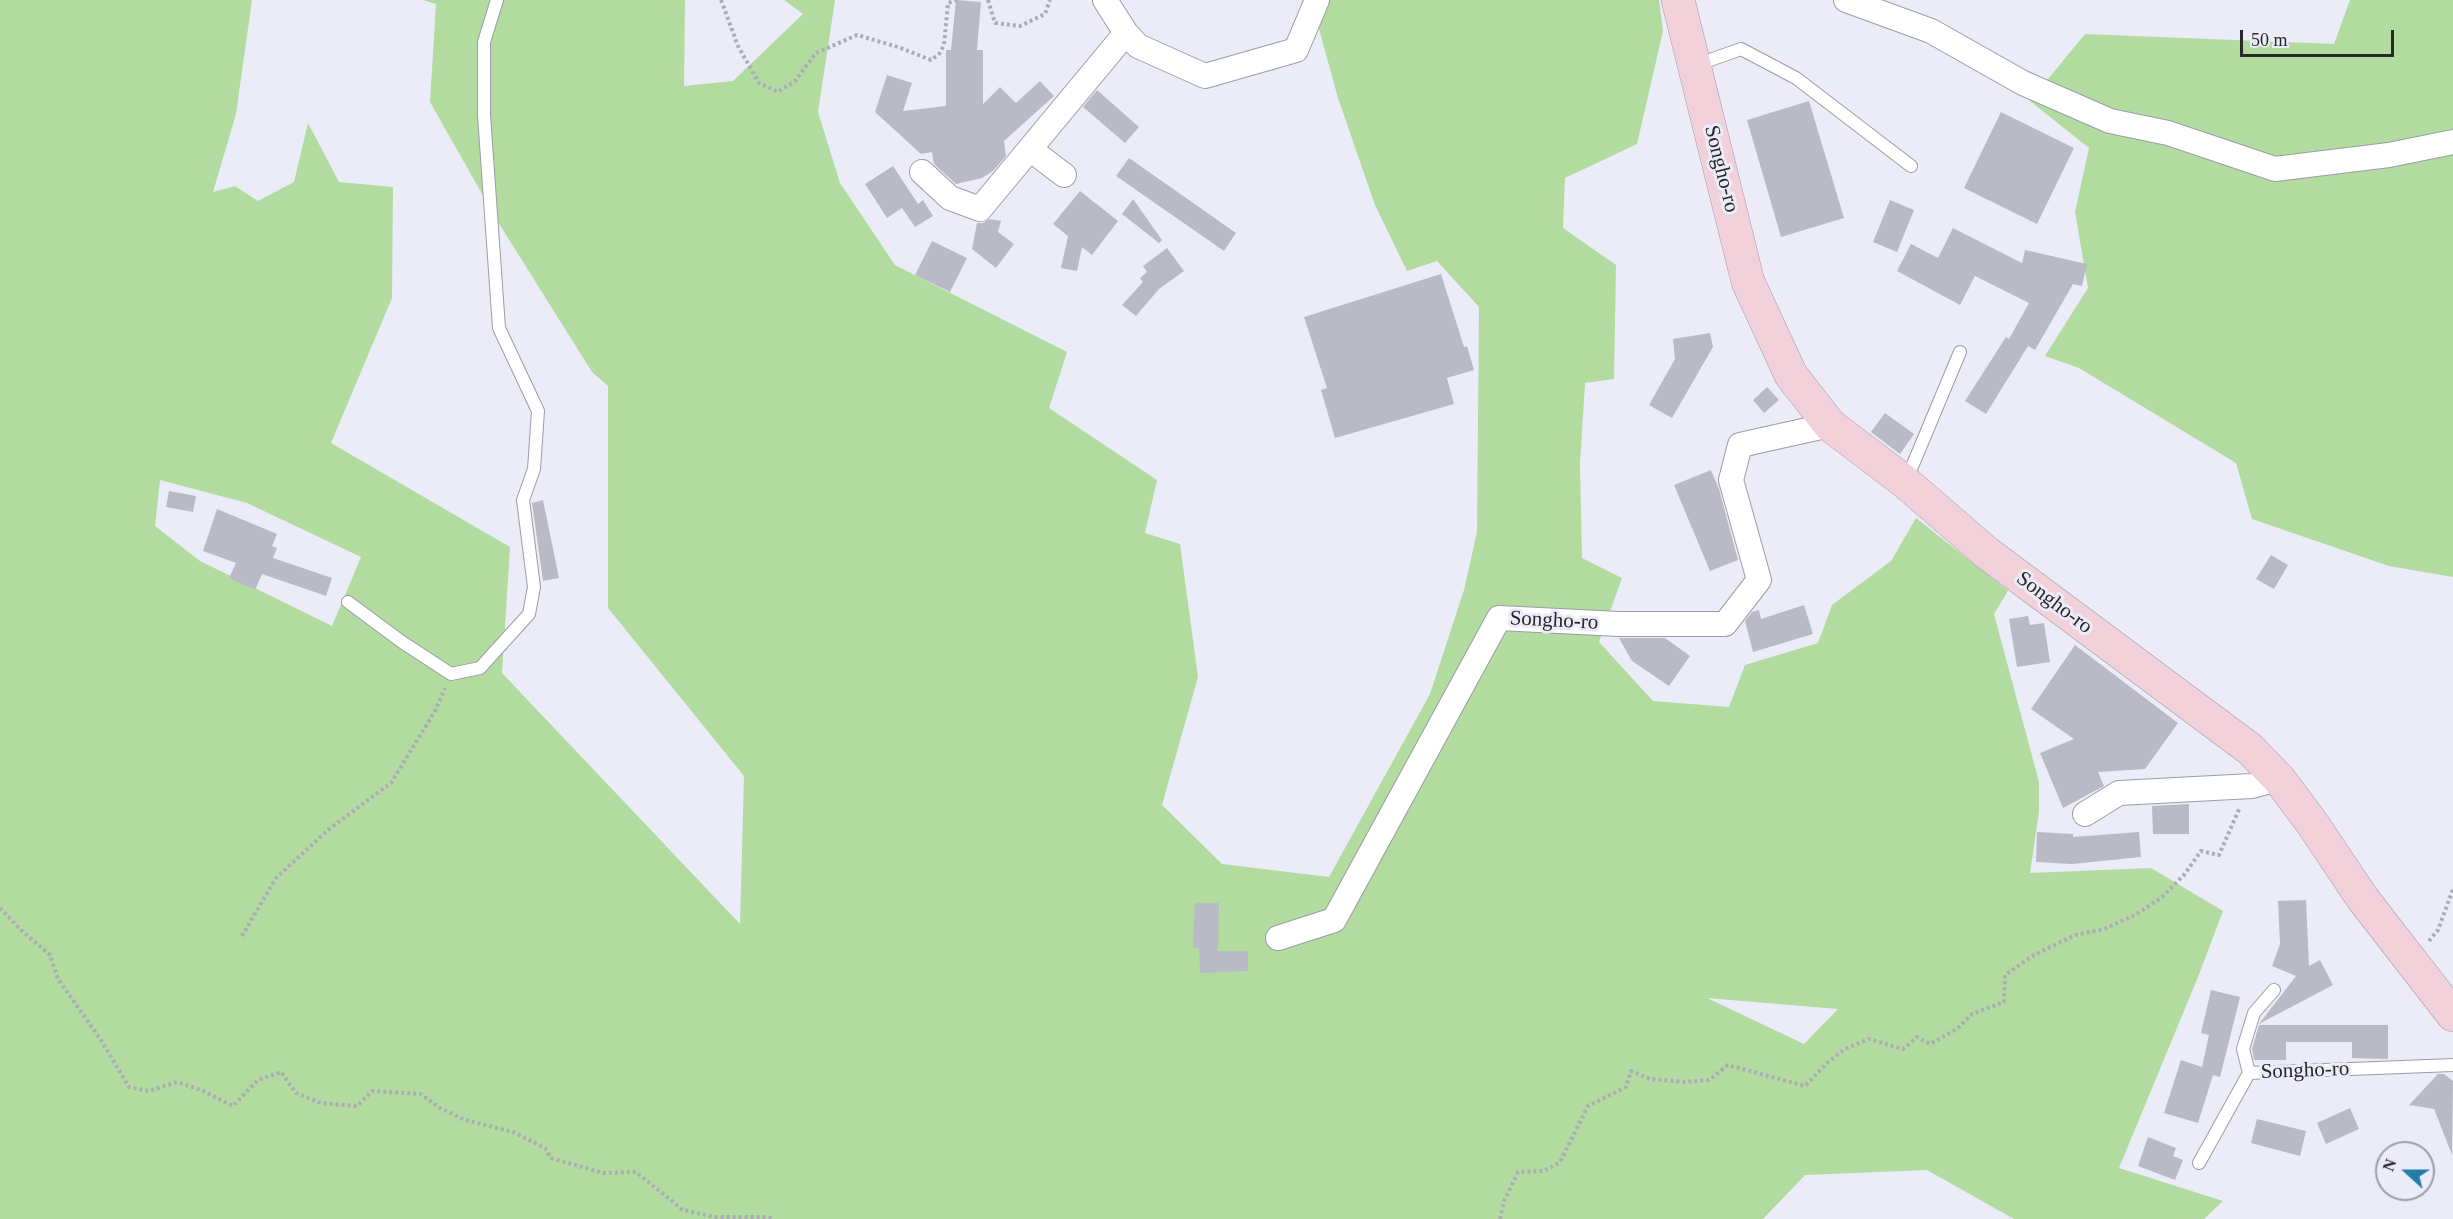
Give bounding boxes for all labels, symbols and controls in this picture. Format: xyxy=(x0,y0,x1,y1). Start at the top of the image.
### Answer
scale bar xyxy=(2243,18,2398,56)
text: 50 m xyxy=(2251,30,2288,50)
street label: Songho-ro xyxy=(1698,123,1744,215)
street label: Songho-ro xyxy=(2011,566,2097,640)
street label: Songho-ro xyxy=(1509,606,1599,636)
street label: Songho-ro xyxy=(2260,1057,2350,1085)
north arrow xyxy=(2375,1141,2435,1201)
text: N xyxy=(2380,1157,2400,1174)

